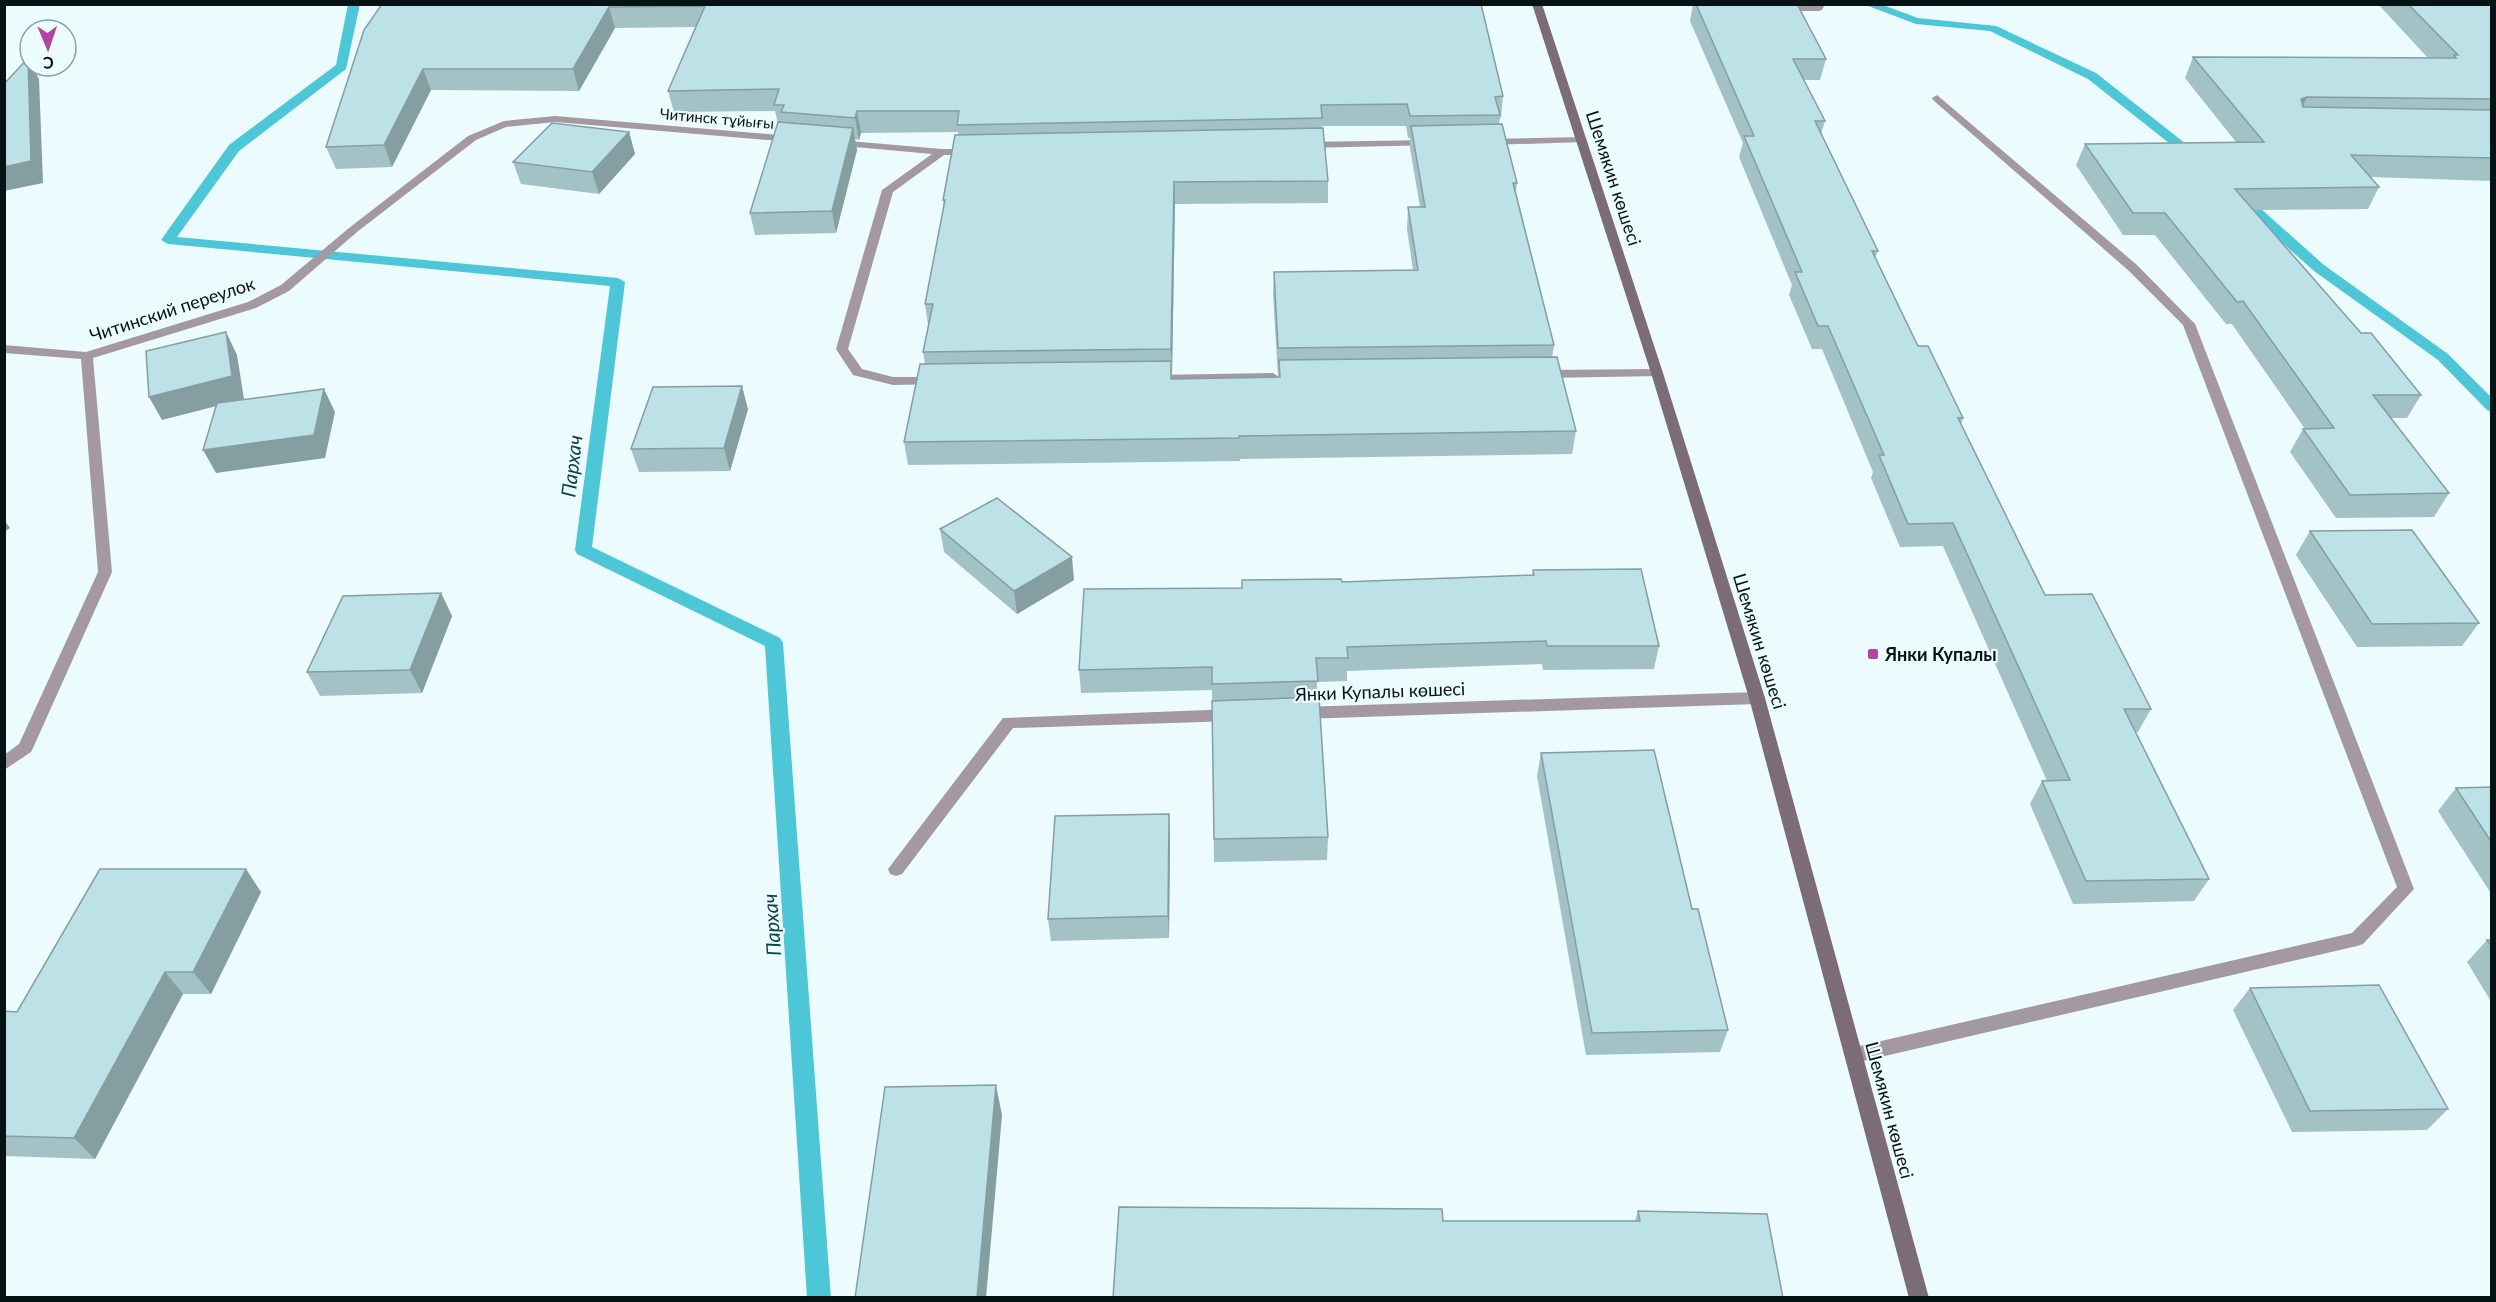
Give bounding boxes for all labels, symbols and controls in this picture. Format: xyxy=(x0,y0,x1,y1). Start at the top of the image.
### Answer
north arrow xyxy=(18,18,78,78)
text: С xyxy=(43,54,54,73)
street label: Читинск тұйығы xyxy=(659,104,775,132)
street label: Шемякин көшесі xyxy=(1582,108,1646,248)
street label: Читинский переулок xyxy=(87,272,258,346)
water label: Пархач xyxy=(555,434,587,498)
street label: Шемякин көшесі xyxy=(1729,570,1791,712)
place label: Янки Купалы xyxy=(1884,643,1997,665)
marker: Янки Купалы xyxy=(1866,647,1880,661)
street label: Янки Купалы көшесі xyxy=(1294,677,1465,705)
water label: Пархач xyxy=(757,893,785,957)
street label: Шемякин көшесі xyxy=(1861,1039,1919,1181)

